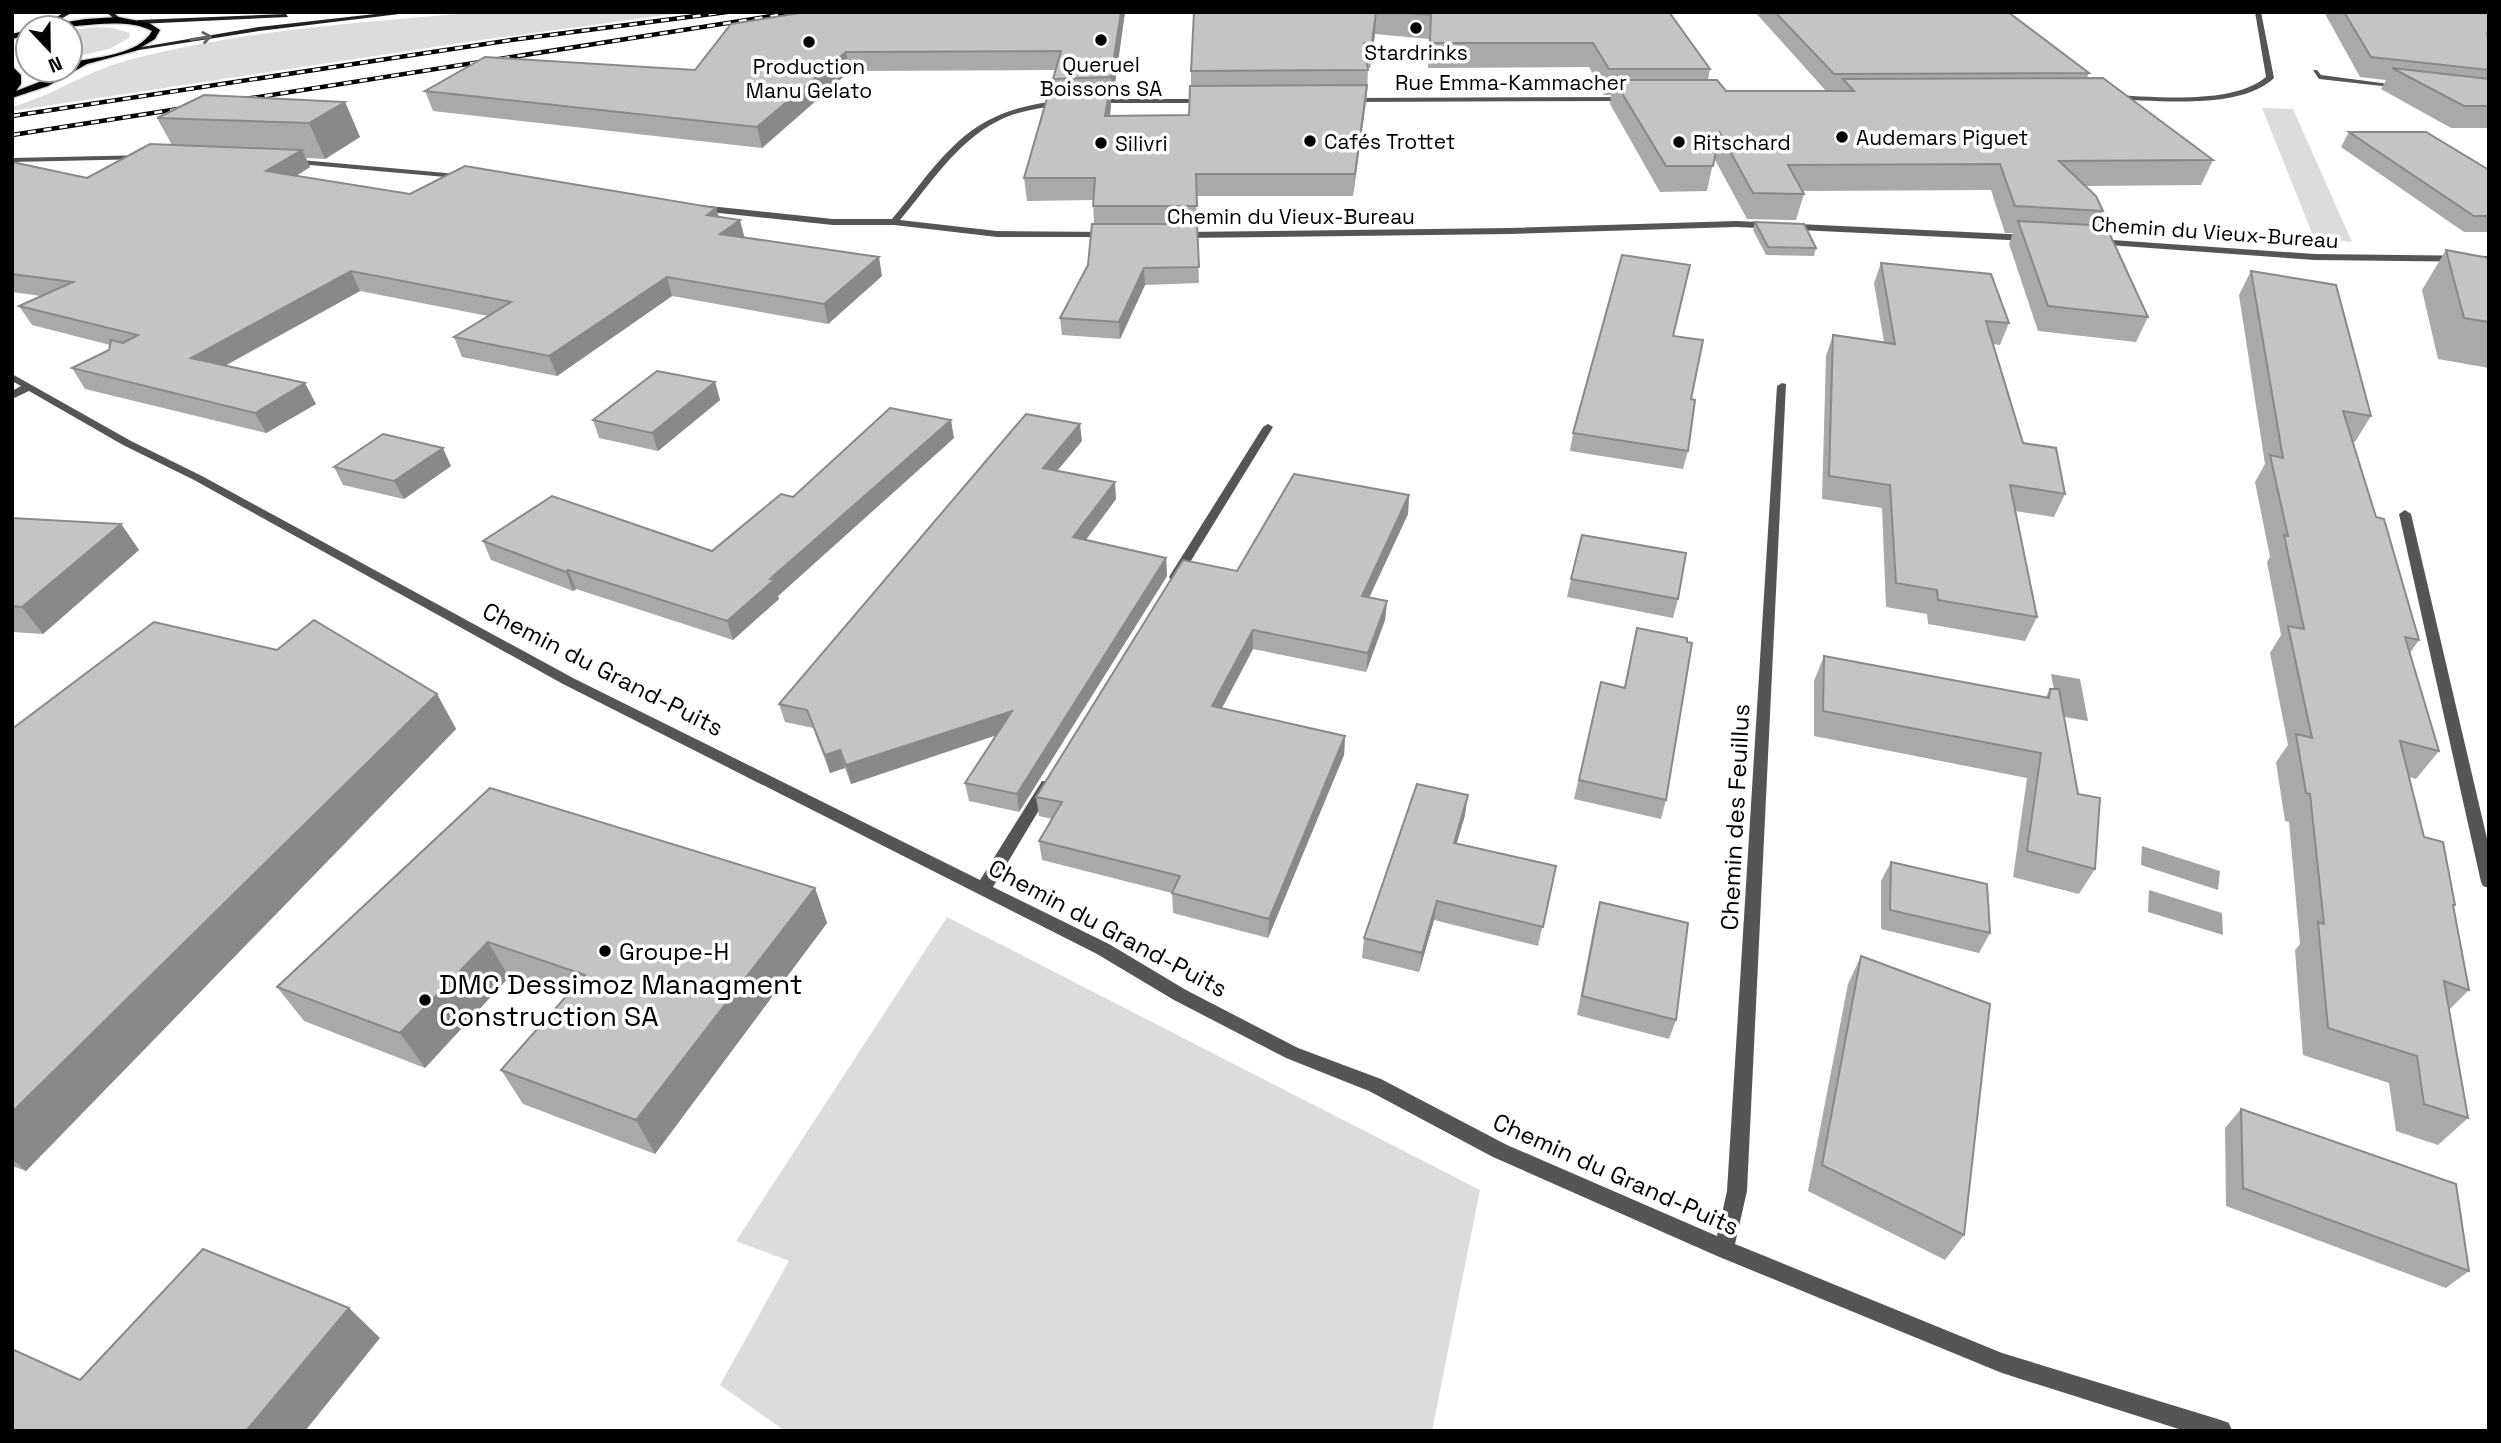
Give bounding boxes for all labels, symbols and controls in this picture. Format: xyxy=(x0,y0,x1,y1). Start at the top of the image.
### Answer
north arrow xyxy=(14,14,84,84)
marker: Stardrinks xyxy=(1408,20,1424,36)
one-way arrow xyxy=(189,31,212,44)
marker: Queruel Boissons SA xyxy=(1093,32,1109,48)
marker: Production Manu Gelato xyxy=(801,34,817,50)
place label: Stardrinks xyxy=(1364,39,1468,66)
text: N xyxy=(45,50,66,78)
place label: Queruel Boissons SA xyxy=(1040,51,1162,102)
place label: Production Manu Gelato xyxy=(746,53,872,104)
street label: Rue Emma-Kammacher xyxy=(1395,69,1627,96)
place label: Audemars Piguet xyxy=(1856,124,2028,151)
place label: Cafés Trottet xyxy=(1324,128,1455,155)
place label: Ritschard xyxy=(1693,129,1791,156)
marker: Audemars Piguet xyxy=(1834,129,1850,145)
place label: Silivri xyxy=(1115,130,1168,157)
marker: Cafés Trottet xyxy=(1302,133,1318,149)
marker: Ritschard xyxy=(1671,134,1687,150)
marker: Silivri xyxy=(1093,135,1109,151)
street label: Chemin du Vieux-Bureau xyxy=(1167,203,1415,230)
street label: Chemin du Vieux-Bureau xyxy=(2090,210,2340,254)
street label: Chemin du Grand-Puits xyxy=(477,595,729,743)
street label: Chemin des Feuillus xyxy=(1714,703,1756,931)
street label: Chemin du Grand-Puits xyxy=(983,852,1233,1004)
place label: Groupe-H xyxy=(619,936,729,967)
marker: Groupe-H xyxy=(597,943,613,959)
place label: DMC Dessimoz Managment Construction SA xyxy=(439,966,803,1034)
marker: DMC Dessimoz Managment Construction SA xyxy=(417,992,433,1008)
street label: Chemin du Grand-Puits xyxy=(1488,1106,1744,1242)

